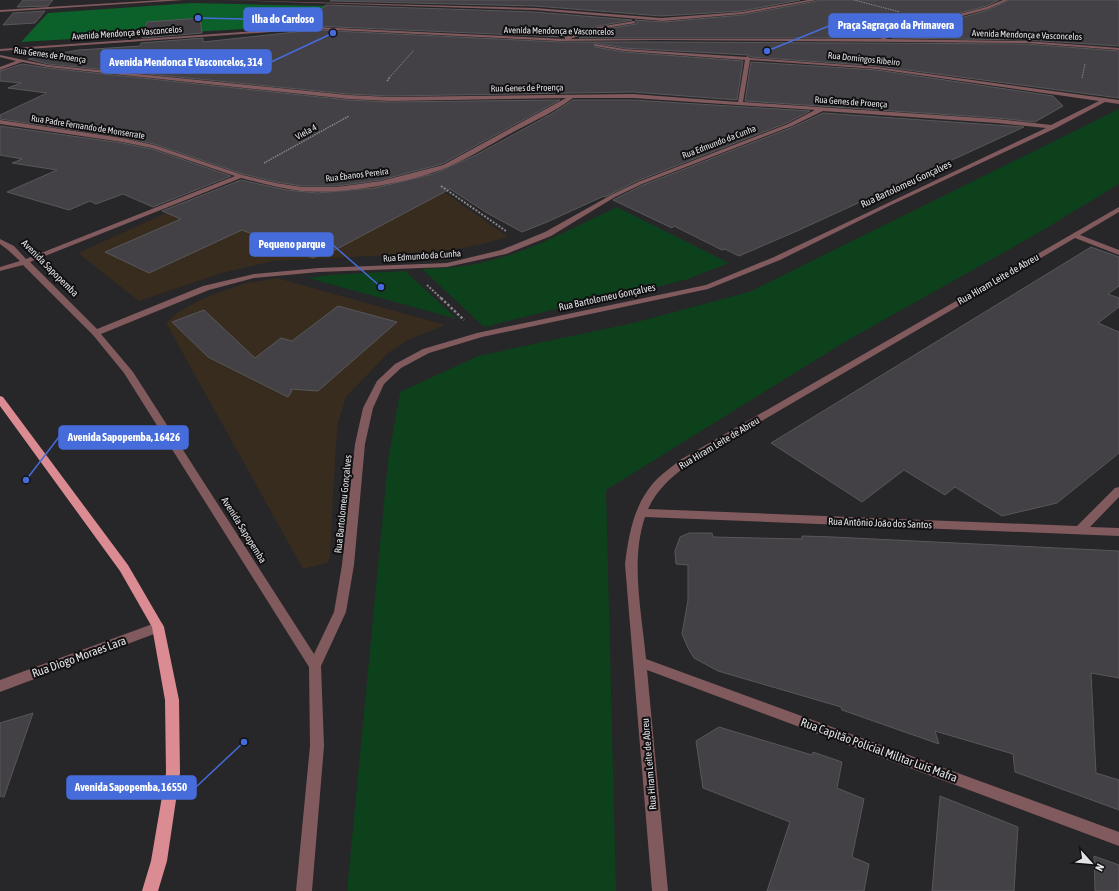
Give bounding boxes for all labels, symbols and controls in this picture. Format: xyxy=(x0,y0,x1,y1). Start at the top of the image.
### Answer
callout: Ilha do Cardoso xyxy=(244,8,322,31)
text: Ilha do Cardoso xyxy=(252,13,314,25)
callout: Praça Sagraçao da Primavera xyxy=(829,14,962,37)
text: Praça Sagraçao da Primavera xyxy=(838,19,954,31)
street label: Avenida Mendonça e Vasconcelos xyxy=(72,24,182,42)
street label: Avenida Mendonça e Vasconcelos xyxy=(504,25,614,37)
street label: Avenida Mendonça e Vasconcelos xyxy=(972,28,1082,42)
street label: Rua Genes de Proença xyxy=(13,45,87,65)
callout: Avenida Mendonca E Vasconcelos, 314 xyxy=(101,50,271,73)
street label: Rua Domingos Ribeiro xyxy=(827,50,901,68)
text: Avenida Mendonca E Vasconcelos, 314 xyxy=(108,56,263,68)
street label: Rua Genes de Proença xyxy=(490,82,564,94)
street label: Rua Genes de Proença xyxy=(814,94,888,110)
street label: Rua Padre Fernando de Monserrate xyxy=(30,113,146,141)
street label: Viela 4 xyxy=(294,122,318,142)
street label: Rua Edmundo da Cunha xyxy=(681,123,757,161)
street label: Rua Bartolomeu Gonçalves xyxy=(859,158,953,210)
street label: Rua Ébanos Pereira xyxy=(325,166,389,184)
callout: Pequeno parque xyxy=(250,233,333,256)
street label: Avenida Sapopemba xyxy=(19,237,81,299)
text: Pequeno parque xyxy=(259,238,325,250)
street label: Rua Edmundo da Cunha xyxy=(383,248,461,264)
street label: Rua Hiram Leite de Abreu xyxy=(955,251,1041,307)
street label: Rua Bartolomeu Gonçalves xyxy=(558,281,657,313)
street label: Rua Hiram Leite de Abreu xyxy=(677,415,761,471)
callout: Avenida Sapopemba, 16426 xyxy=(59,426,188,449)
text: Avenida Sapopemba, 16426 xyxy=(67,431,180,443)
street label: Rua Bartolomeu Gonçalves xyxy=(332,454,354,554)
street label: Avenida Sapopemba xyxy=(219,495,269,565)
street label: Rua Antônio João dos Santos xyxy=(828,516,933,530)
street label: Rua Diogo Moraes Lara xyxy=(30,633,128,681)
street label: Rua Capitão Policial Militar Luis Mafra xyxy=(799,715,959,785)
street label: Rua Hiram Leite de Abreu xyxy=(640,718,658,810)
callout: Avenida Sapopemba, 16550 xyxy=(67,776,196,799)
text: Avenida Sapopemba, 16550 xyxy=(74,781,187,793)
north arrow xyxy=(1071,843,1111,883)
text: N xyxy=(1093,862,1107,873)

